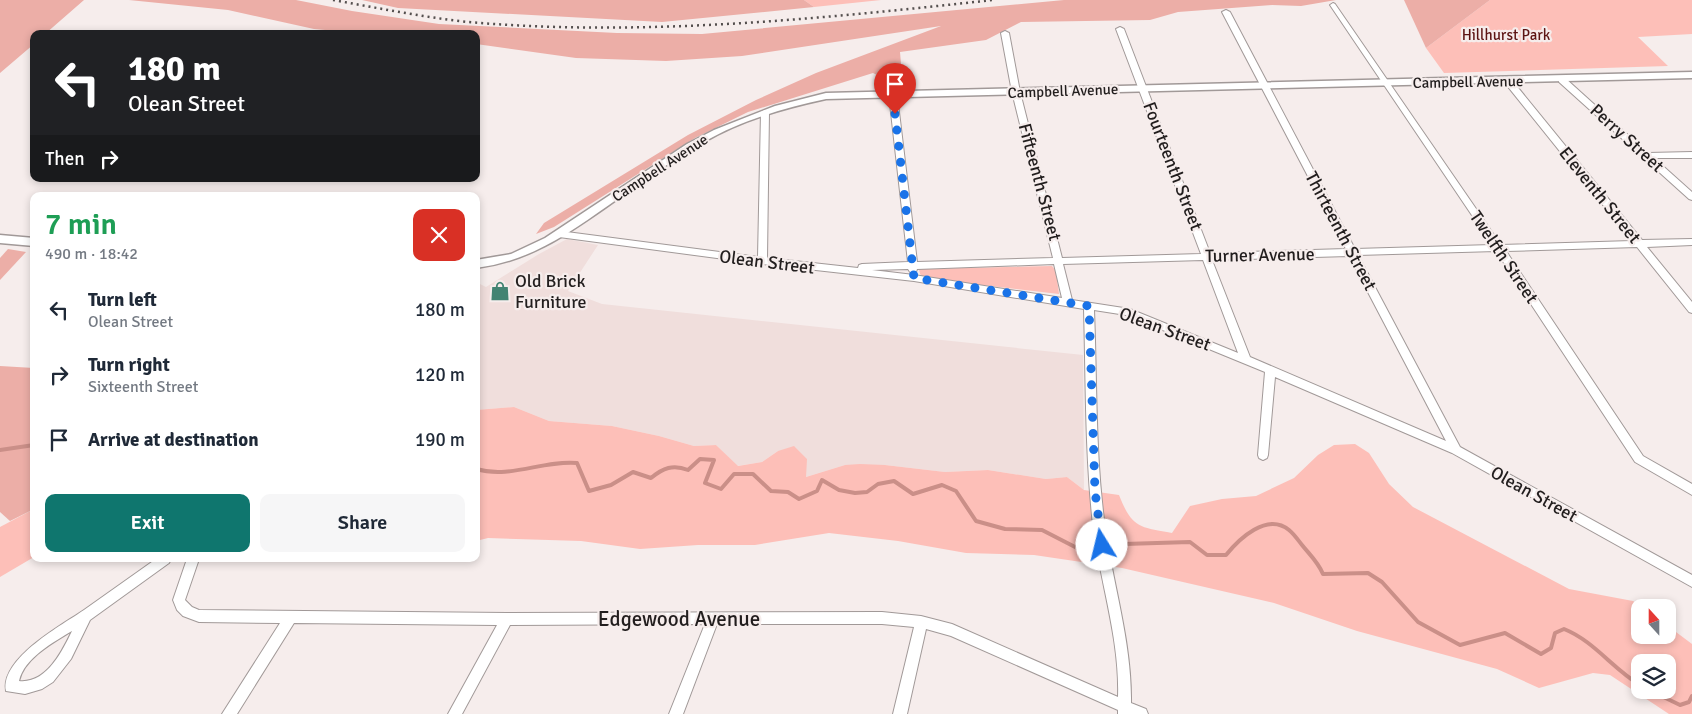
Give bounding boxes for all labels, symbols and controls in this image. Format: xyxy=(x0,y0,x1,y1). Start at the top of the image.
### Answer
park label: Hillhurst Park xyxy=(1462,26,1551,44)
text: 180 m xyxy=(128,47,221,90)
icon: left xyxy=(45,50,110,115)
pin xyxy=(874,63,916,114)
icon: arrive xyxy=(881,70,909,98)
street label: Campbell Avenue xyxy=(1412,72,1524,92)
street label: Campbell Avenue xyxy=(1007,80,1119,102)
text: Olean Street xyxy=(128,90,245,117)
street label: Fourteenth Street xyxy=(1138,99,1208,233)
street label: Perry Street xyxy=(1586,99,1668,177)
street label: Fifteenth Street xyxy=(1014,121,1066,243)
street label: Campbell Avenue xyxy=(609,130,711,206)
street label: Eleventh Street xyxy=(1554,142,1646,248)
icon: right xyxy=(95,145,123,173)
text: Then xyxy=(45,147,85,171)
street label: Thirteenth Street xyxy=(1300,168,1382,294)
text: 7 min xyxy=(45,206,117,243)
street label: Twelfth Street xyxy=(1465,207,1543,307)
button: close xyxy=(413,209,465,261)
street label: Turner Avenue xyxy=(1205,243,1315,267)
text: 490 m · 18:42 xyxy=(45,244,138,264)
street label: Olean Street xyxy=(718,245,816,279)
place label: Old Brick Furniture xyxy=(515,270,586,313)
shop icon: Old Brick Furniture xyxy=(489,280,511,302)
text: Turn left xyxy=(88,288,157,312)
icon: left xyxy=(45,296,73,324)
text: 180 m xyxy=(415,298,465,322)
street label: Olean Street xyxy=(1116,302,1214,356)
text: Olean Street xyxy=(88,312,173,332)
text: Turn right xyxy=(88,353,170,377)
icon: right xyxy=(45,361,73,389)
text: 120 m xyxy=(415,363,465,387)
text: Sixteenth Street xyxy=(88,377,198,397)
icon: arrive xyxy=(45,426,73,454)
text: Arrive at destination xyxy=(88,428,259,452)
text: 190 m xyxy=(415,428,465,452)
street label: Olean Street xyxy=(1487,461,1581,527)
button: Exit xyxy=(45,494,250,552)
button: Share xyxy=(260,494,465,552)
position arrow xyxy=(1075,518,1127,570)
north arrow xyxy=(1631,599,1676,644)
map controls xyxy=(1631,599,1676,699)
street label: Edgewood Avenue xyxy=(598,606,760,632)
button: layers xyxy=(1631,654,1676,699)

